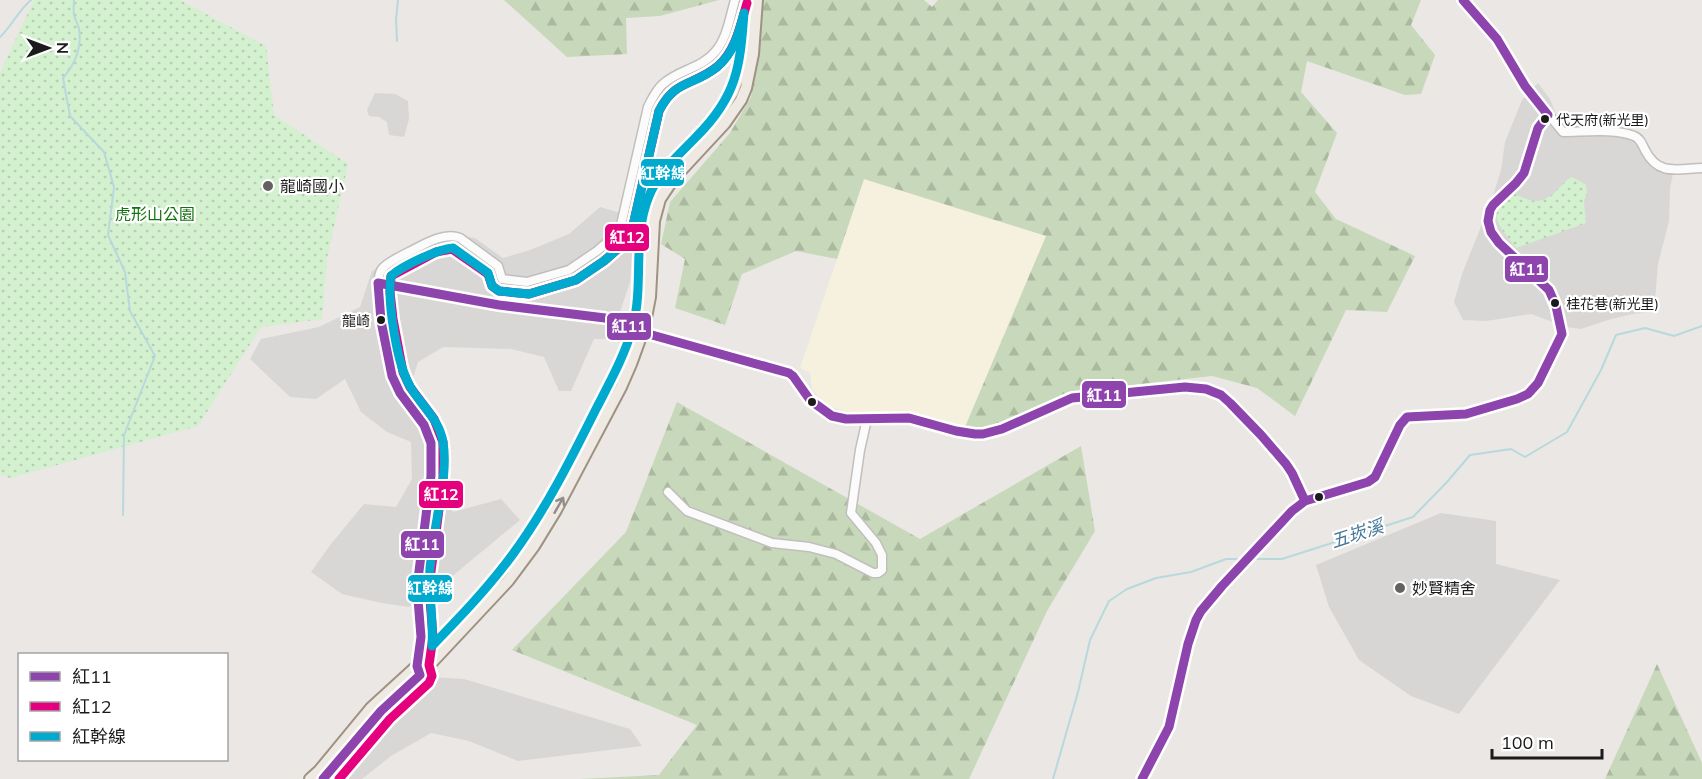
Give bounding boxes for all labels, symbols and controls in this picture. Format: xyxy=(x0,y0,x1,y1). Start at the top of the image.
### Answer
north arrow xyxy=(18,18,78,78)
text: N xyxy=(53,42,73,54)
place label: 代天府(新光里) xyxy=(1556,111,1649,129)
marker: 代天府(新光里) xyxy=(1539,113,1551,125)
line badge: 紅幹線 xyxy=(640,158,685,187)
text: 紅幹線 xyxy=(639,163,687,183)
place label: 龍崎國小 xyxy=(280,176,344,196)
marker: 龍崎國小 xyxy=(261,179,275,193)
park label: 虎形山公園 xyxy=(115,204,195,224)
line badge: 紅12 xyxy=(604,223,650,252)
text: 紅12 xyxy=(609,227,645,247)
line badge: 紅11 xyxy=(1504,255,1549,283)
text: 紅11 xyxy=(1509,259,1545,279)
place label: 桂花巷(新光里) xyxy=(1566,295,1659,313)
marker: 桂花巷(新光里) xyxy=(1549,297,1561,309)
place label: 龍崎 xyxy=(342,312,370,330)
line badge: 紅11 xyxy=(606,312,652,341)
marker: 龍崎 xyxy=(375,314,387,326)
text: 紅11 xyxy=(611,316,647,336)
line badge: 紅11 xyxy=(1081,380,1127,409)
text: 紅11 xyxy=(1086,385,1122,405)
unlabelled marker xyxy=(806,396,818,408)
line badge: 紅12 xyxy=(418,480,464,509)
text: 紅12 xyxy=(423,484,459,504)
unlabelled marker xyxy=(1313,491,1325,503)
one-way arrow xyxy=(553,497,565,514)
water label: 五崁溪 xyxy=(1328,513,1389,553)
line badge: 紅11 xyxy=(400,530,445,559)
text: 紅11 xyxy=(404,534,440,554)
line badge: 紅幹線 xyxy=(407,574,453,603)
text: 紅幹線 xyxy=(406,578,454,598)
place label: 妙賢精舍 xyxy=(1412,578,1476,598)
marker: 妙賢精舍 xyxy=(1393,581,1407,595)
legend xyxy=(18,653,228,761)
text: 紅11 xyxy=(72,665,112,688)
text: 紅12 xyxy=(72,695,112,718)
scale bar xyxy=(1492,722,1602,760)
text: 紅幹線 xyxy=(72,725,126,748)
text: 100 m xyxy=(1501,731,1554,754)

